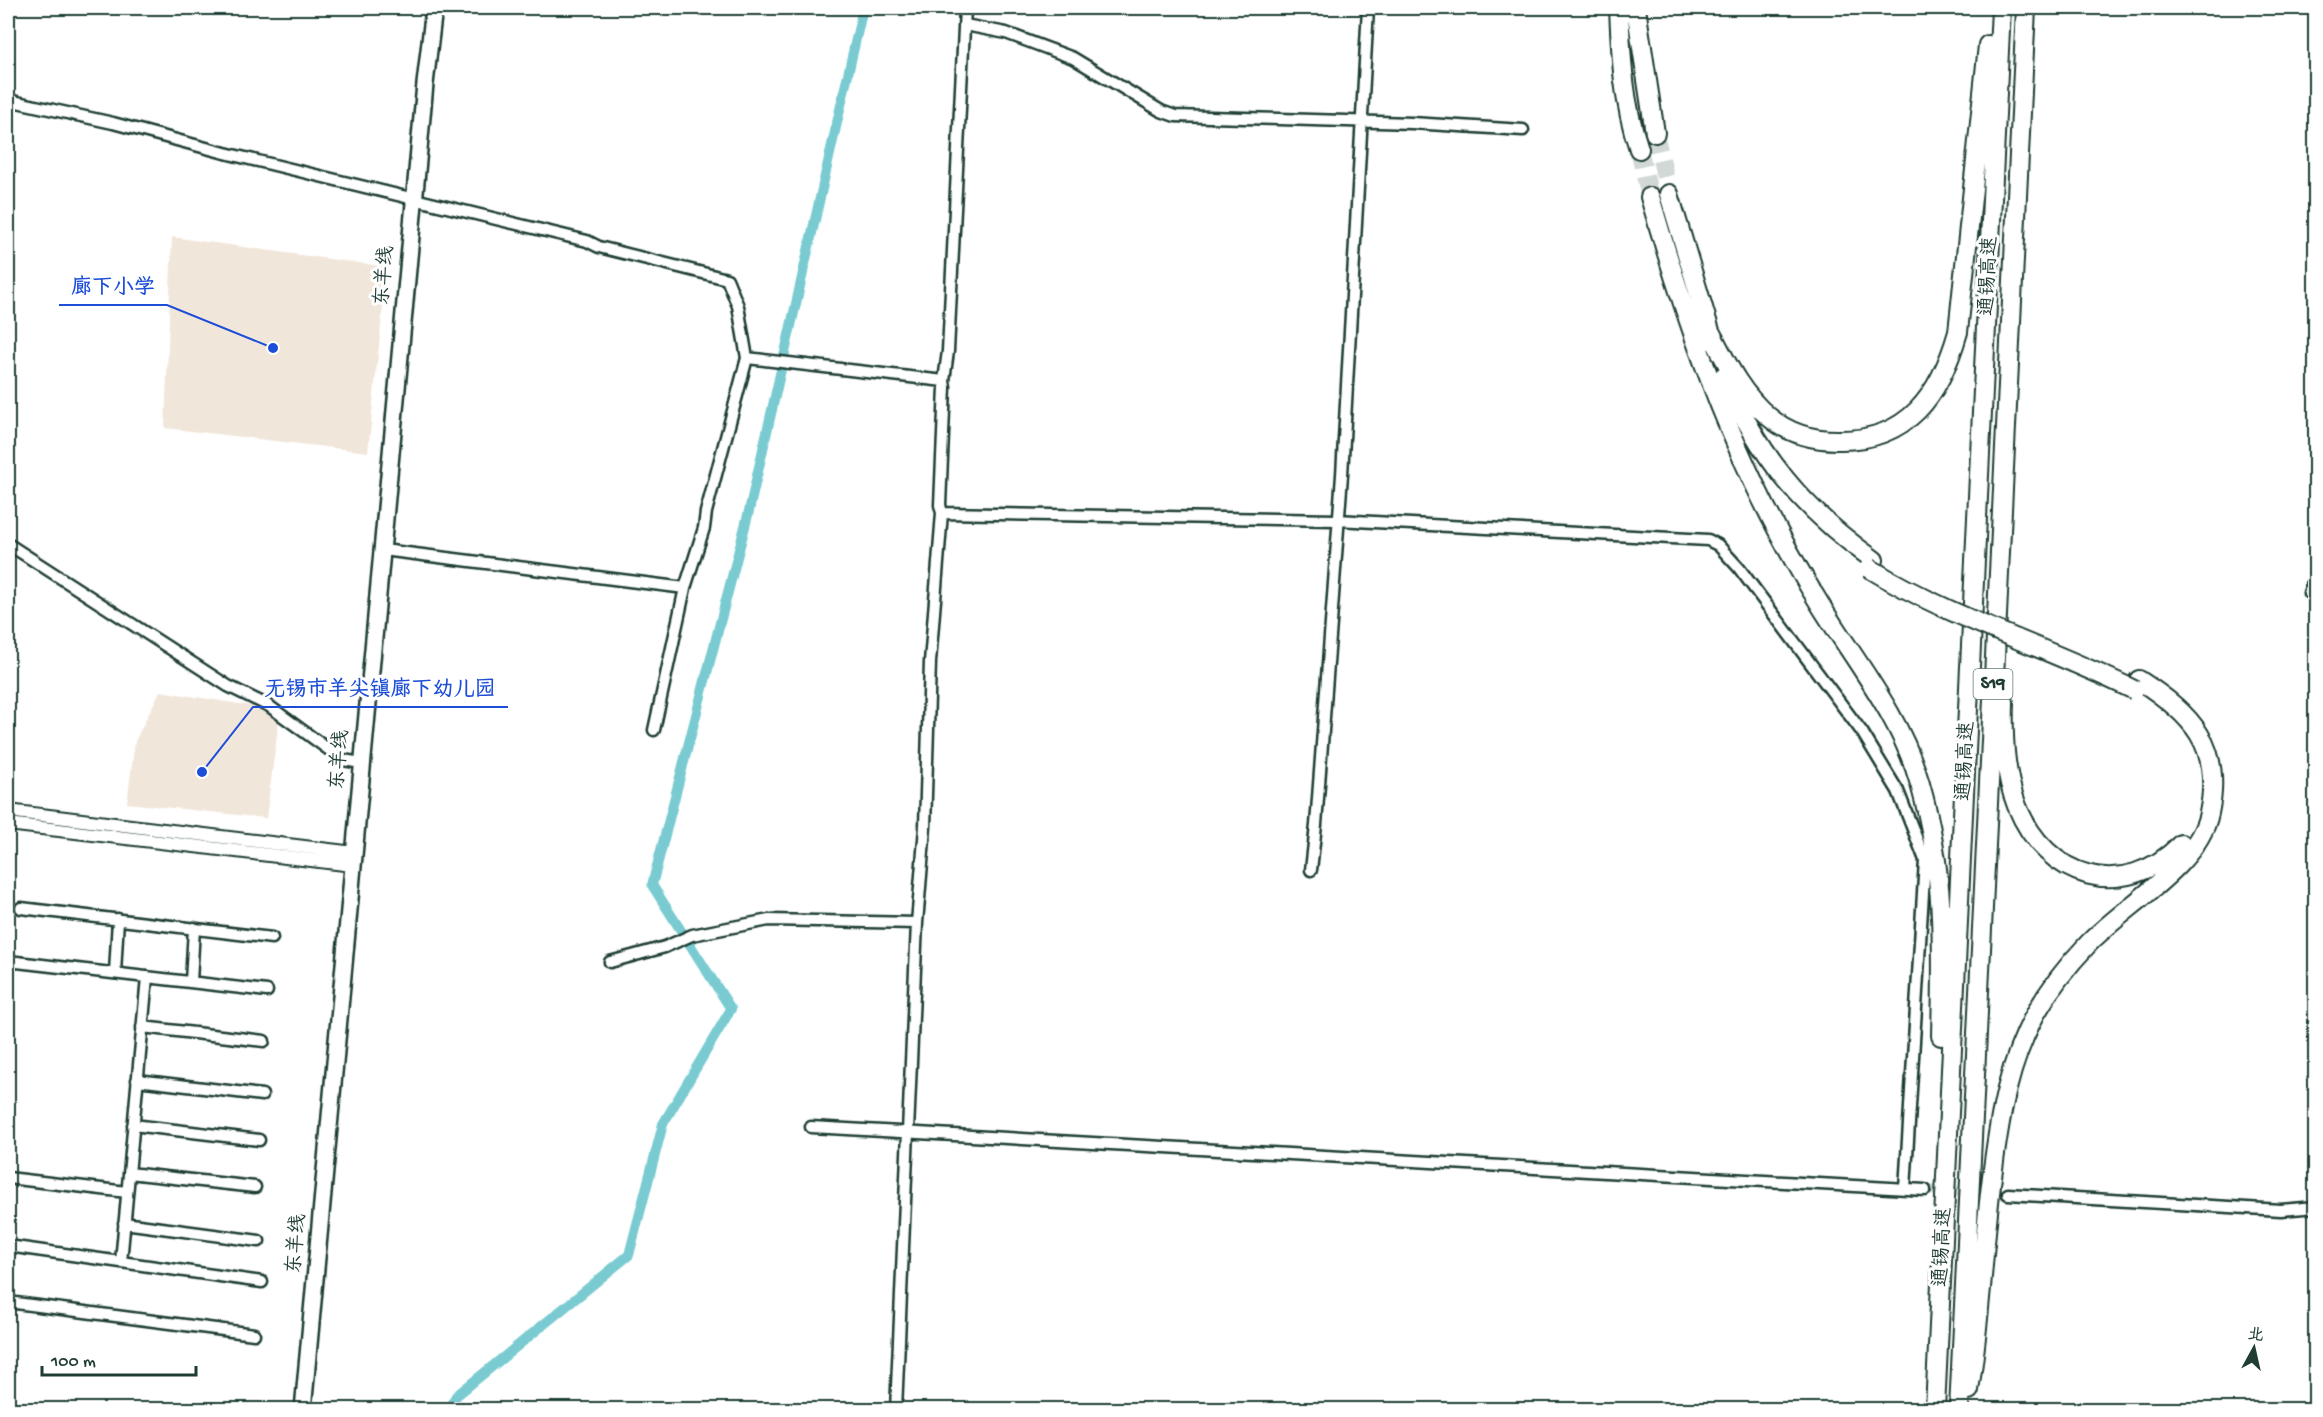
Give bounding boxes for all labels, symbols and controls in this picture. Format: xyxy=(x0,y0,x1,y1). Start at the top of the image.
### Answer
street label: 通锡高速 xyxy=(1974,235,2004,317)
street label: 东羊线 xyxy=(370,245,400,307)
callout: 廊下小学 xyxy=(59,266,167,305)
text: 廊下小学 xyxy=(71,275,155,302)
callout: 无锡市羊尖镇廊下幼儿园 xyxy=(253,668,508,707)
road number: S19 xyxy=(1974,669,2012,699)
text: 无锡市羊尖镇廊下幼儿园 xyxy=(265,677,496,704)
street label: 通锡高速 xyxy=(1951,720,1981,802)
street label: 东羊线 xyxy=(325,729,355,791)
street label: 通锡高速 xyxy=(1928,1206,1958,1288)
street label: 东羊线 xyxy=(282,1213,312,1275)
north arrow xyxy=(2224,1318,2284,1378)
text: 北 xyxy=(2246,1325,2265,1347)
scale bar xyxy=(42,1339,196,1377)
text: 100 m xyxy=(50,1352,96,1373)

